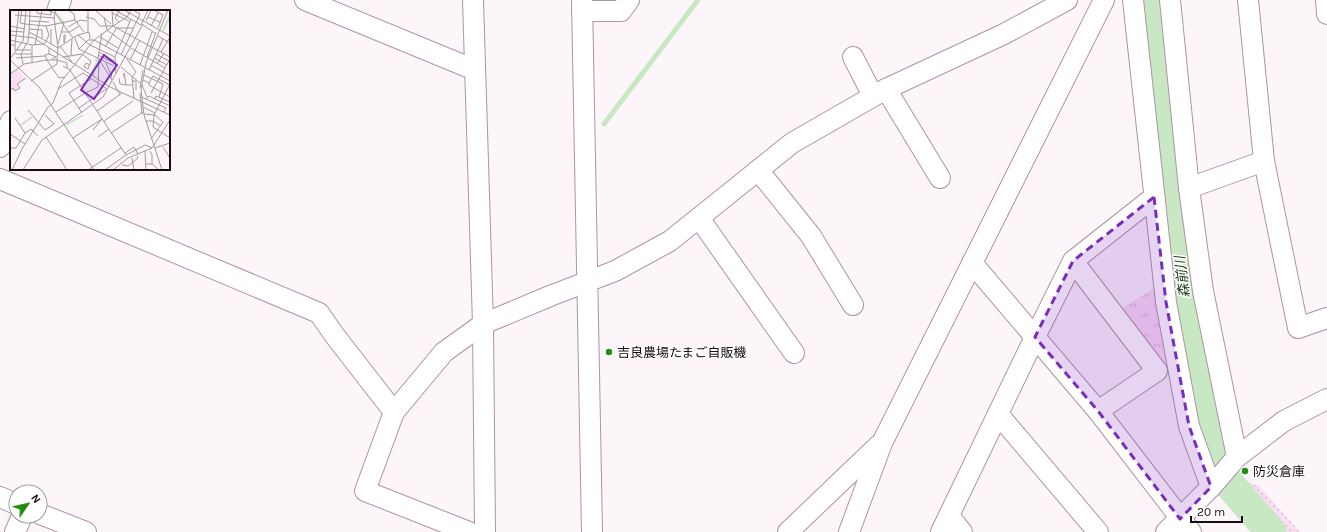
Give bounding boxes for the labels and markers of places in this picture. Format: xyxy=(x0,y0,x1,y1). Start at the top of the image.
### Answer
place label: 吉良農場たまご自販機 xyxy=(617,345,747,360)
marker: 吉良農場たまご自販機 xyxy=(604,347,614,357)
place label: 防災倉庫 xyxy=(1253,464,1305,479)
marker: 防災倉庫 xyxy=(1240,466,1250,476)

